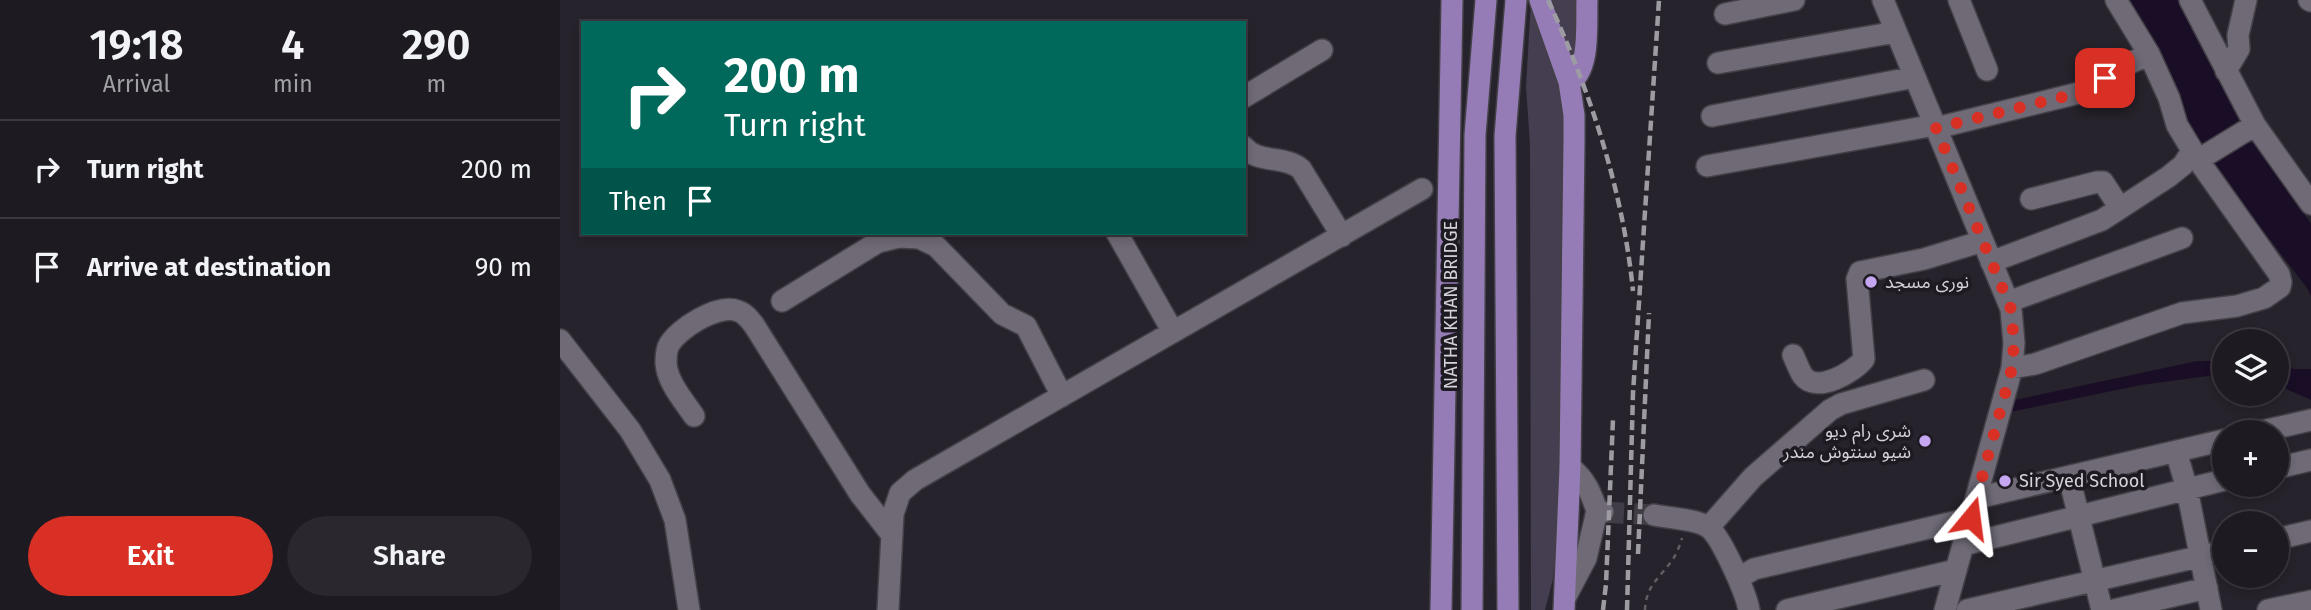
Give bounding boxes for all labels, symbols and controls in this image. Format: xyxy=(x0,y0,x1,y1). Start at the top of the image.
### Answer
text: 19:18 xyxy=(89,20,184,70)
text: 4 xyxy=(281,20,305,70)
text: 290 xyxy=(402,20,471,70)
text: 200 m xyxy=(724,46,860,105)
pin xyxy=(2075,48,2135,108)
icon: right xyxy=(609,49,700,140)
icon: arrive xyxy=(2086,59,2124,97)
text: Arrival xyxy=(103,70,170,98)
text: min xyxy=(273,70,313,98)
text: m xyxy=(426,70,446,98)
text: Turn right xyxy=(724,106,866,144)
icon: right xyxy=(28,150,66,188)
text: Turn right xyxy=(87,154,204,185)
text: 200 m xyxy=(461,154,532,185)
icon: arrive xyxy=(681,182,719,220)
text: Then xyxy=(609,186,667,217)
street label: NATHA KHAN BRIDGE xyxy=(1440,221,1462,389)
icon: arrive xyxy=(28,248,66,286)
text: Arrive at destination xyxy=(87,252,331,283)
text: 90 m xyxy=(475,252,532,283)
place label: نوری مسجد xyxy=(1885,271,1969,293)
marker: نوری مسجد xyxy=(1863,274,1879,290)
map controls xyxy=(2212,329,2289,588)
button: layers xyxy=(2212,329,2289,406)
place label: شری رام دیو شیو سنتوش مندر xyxy=(1782,420,1911,463)
button: + xyxy=(2212,420,2289,497)
marker: شری رام دیو شیو سنتوش مندر xyxy=(1917,433,1933,449)
place label: Sir Syed School xyxy=(2019,470,2145,492)
marker: Sir Syed School xyxy=(1997,473,2013,489)
position arrow xyxy=(1934,481,2008,555)
button: − xyxy=(2212,511,2289,588)
button: Exit xyxy=(28,516,273,596)
button: Share xyxy=(287,516,532,596)

